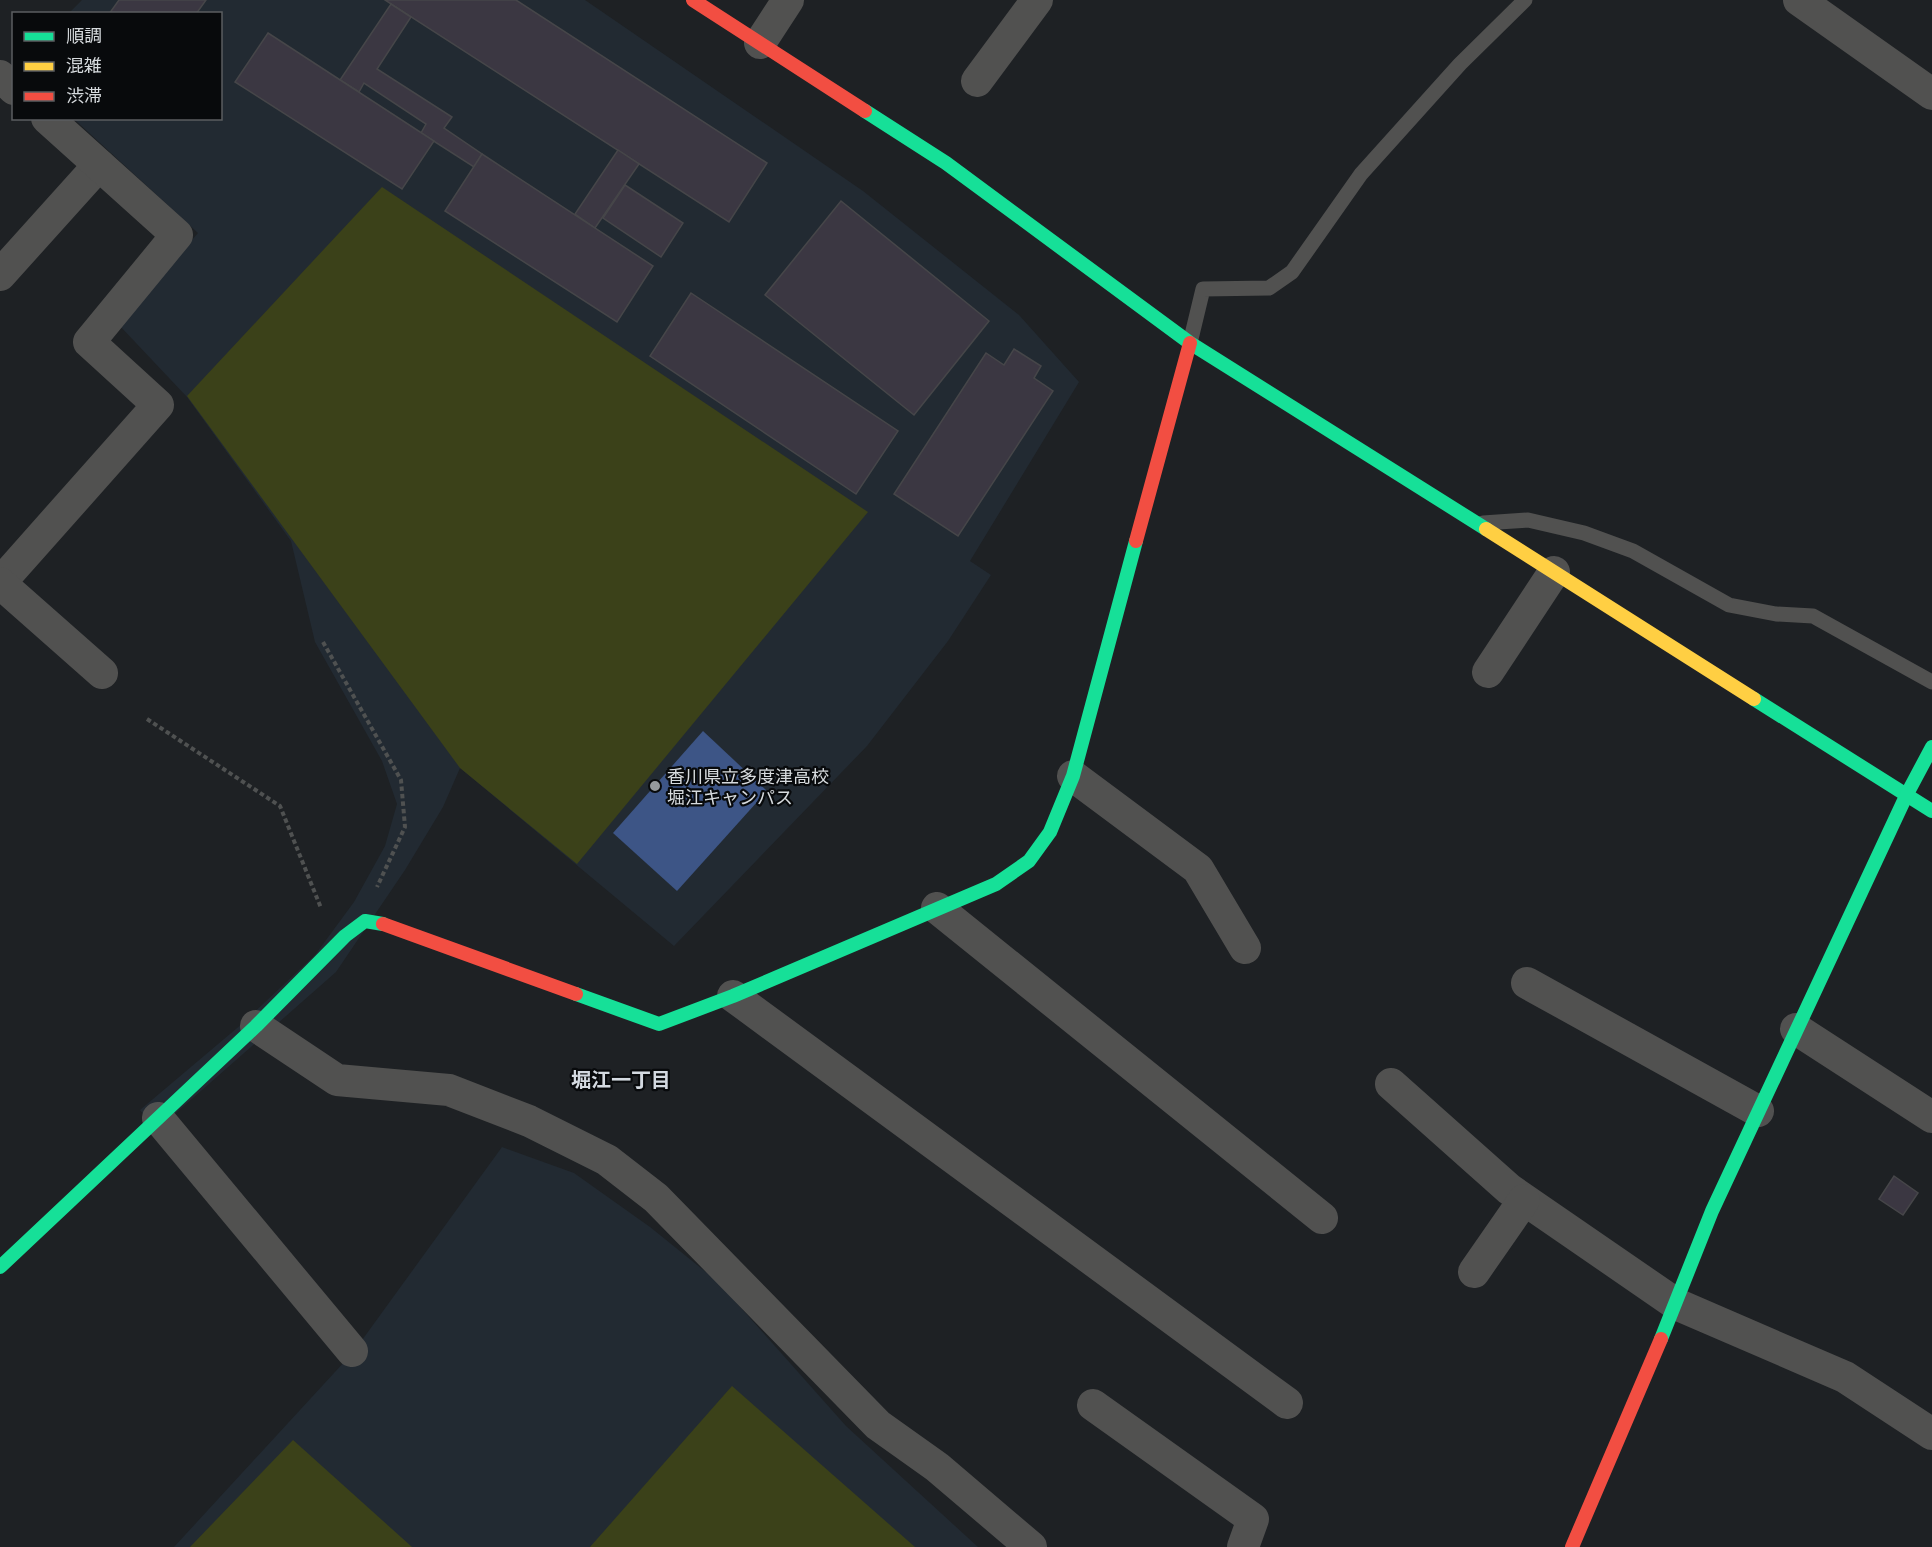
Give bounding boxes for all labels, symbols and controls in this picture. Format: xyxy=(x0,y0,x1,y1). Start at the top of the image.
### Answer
legend xyxy=(12,12,222,120)
text: 順調 xyxy=(66,24,102,47)
text: 混雑 xyxy=(66,54,102,77)
text: 渋滞 xyxy=(66,84,102,107)
place label: 香川県立多度津高校 堀江キャンパス xyxy=(667,765,829,809)
marker: 香川県立多度津高校 堀江キャンパス xyxy=(648,779,662,793)
district label: 堀江一丁目 xyxy=(571,1067,671,1092)

